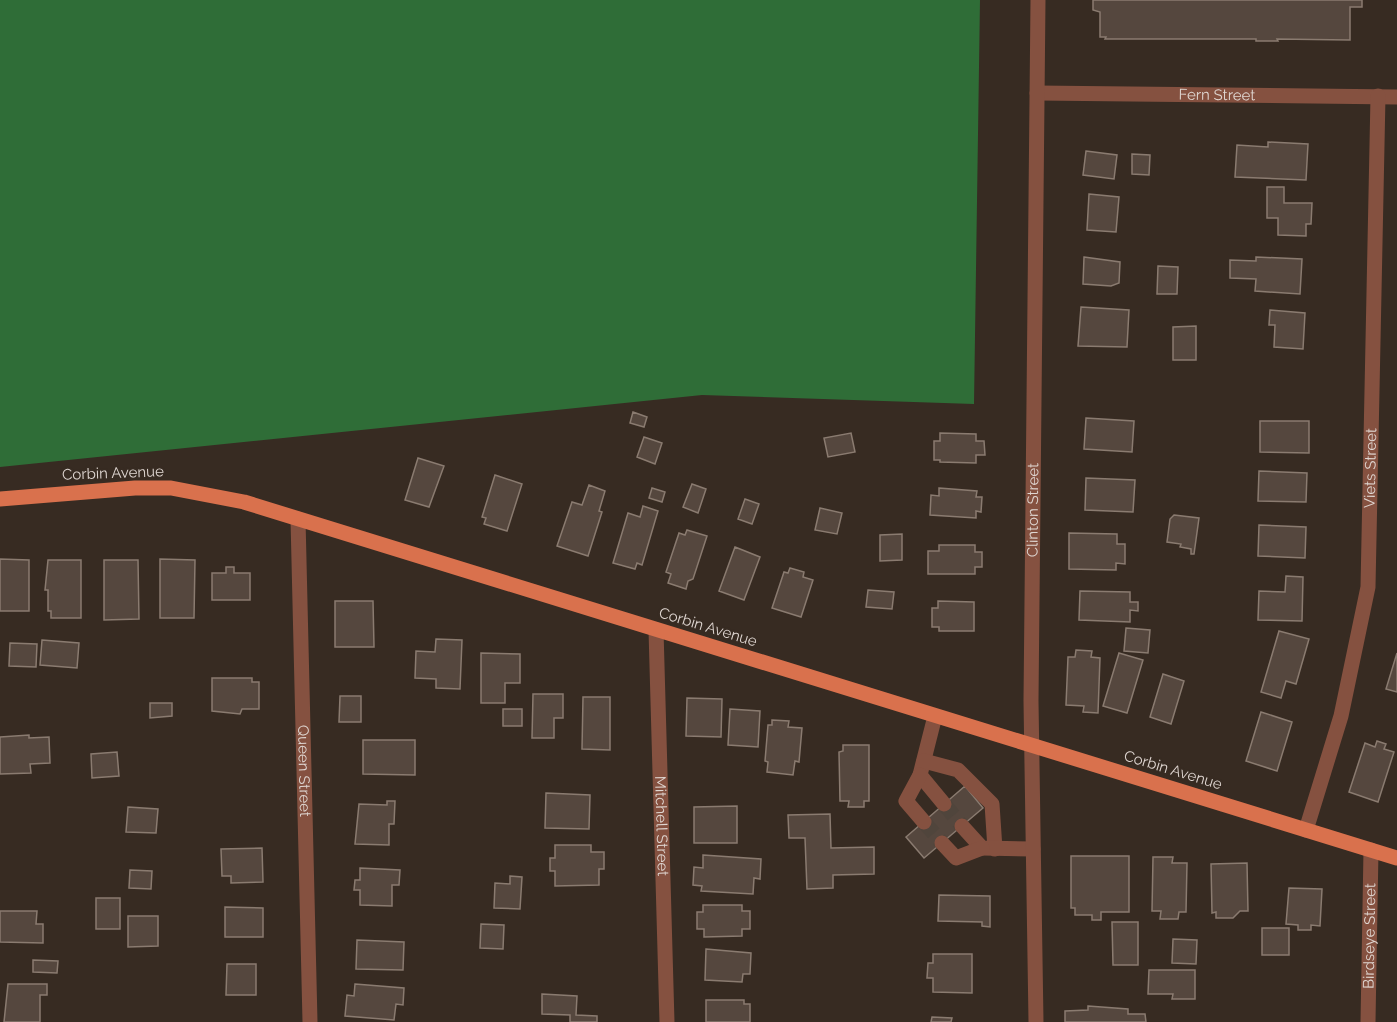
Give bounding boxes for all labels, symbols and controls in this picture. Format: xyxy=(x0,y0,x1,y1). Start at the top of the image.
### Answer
street label: Fern Street xyxy=(1179,86,1255,104)
street label: Viets Street xyxy=(1361,428,1380,508)
street label: Corbin Avenue xyxy=(62,462,164,484)
street label: Clinton Street xyxy=(1023,463,1042,557)
street label: Corbin Avenue xyxy=(657,604,759,651)
street label: Queen Street xyxy=(294,725,314,817)
street label: Corbin Avenue xyxy=(1122,747,1224,794)
street label: Mitchell Street xyxy=(651,776,672,876)
street label: Birdseye Street xyxy=(1360,883,1379,989)

